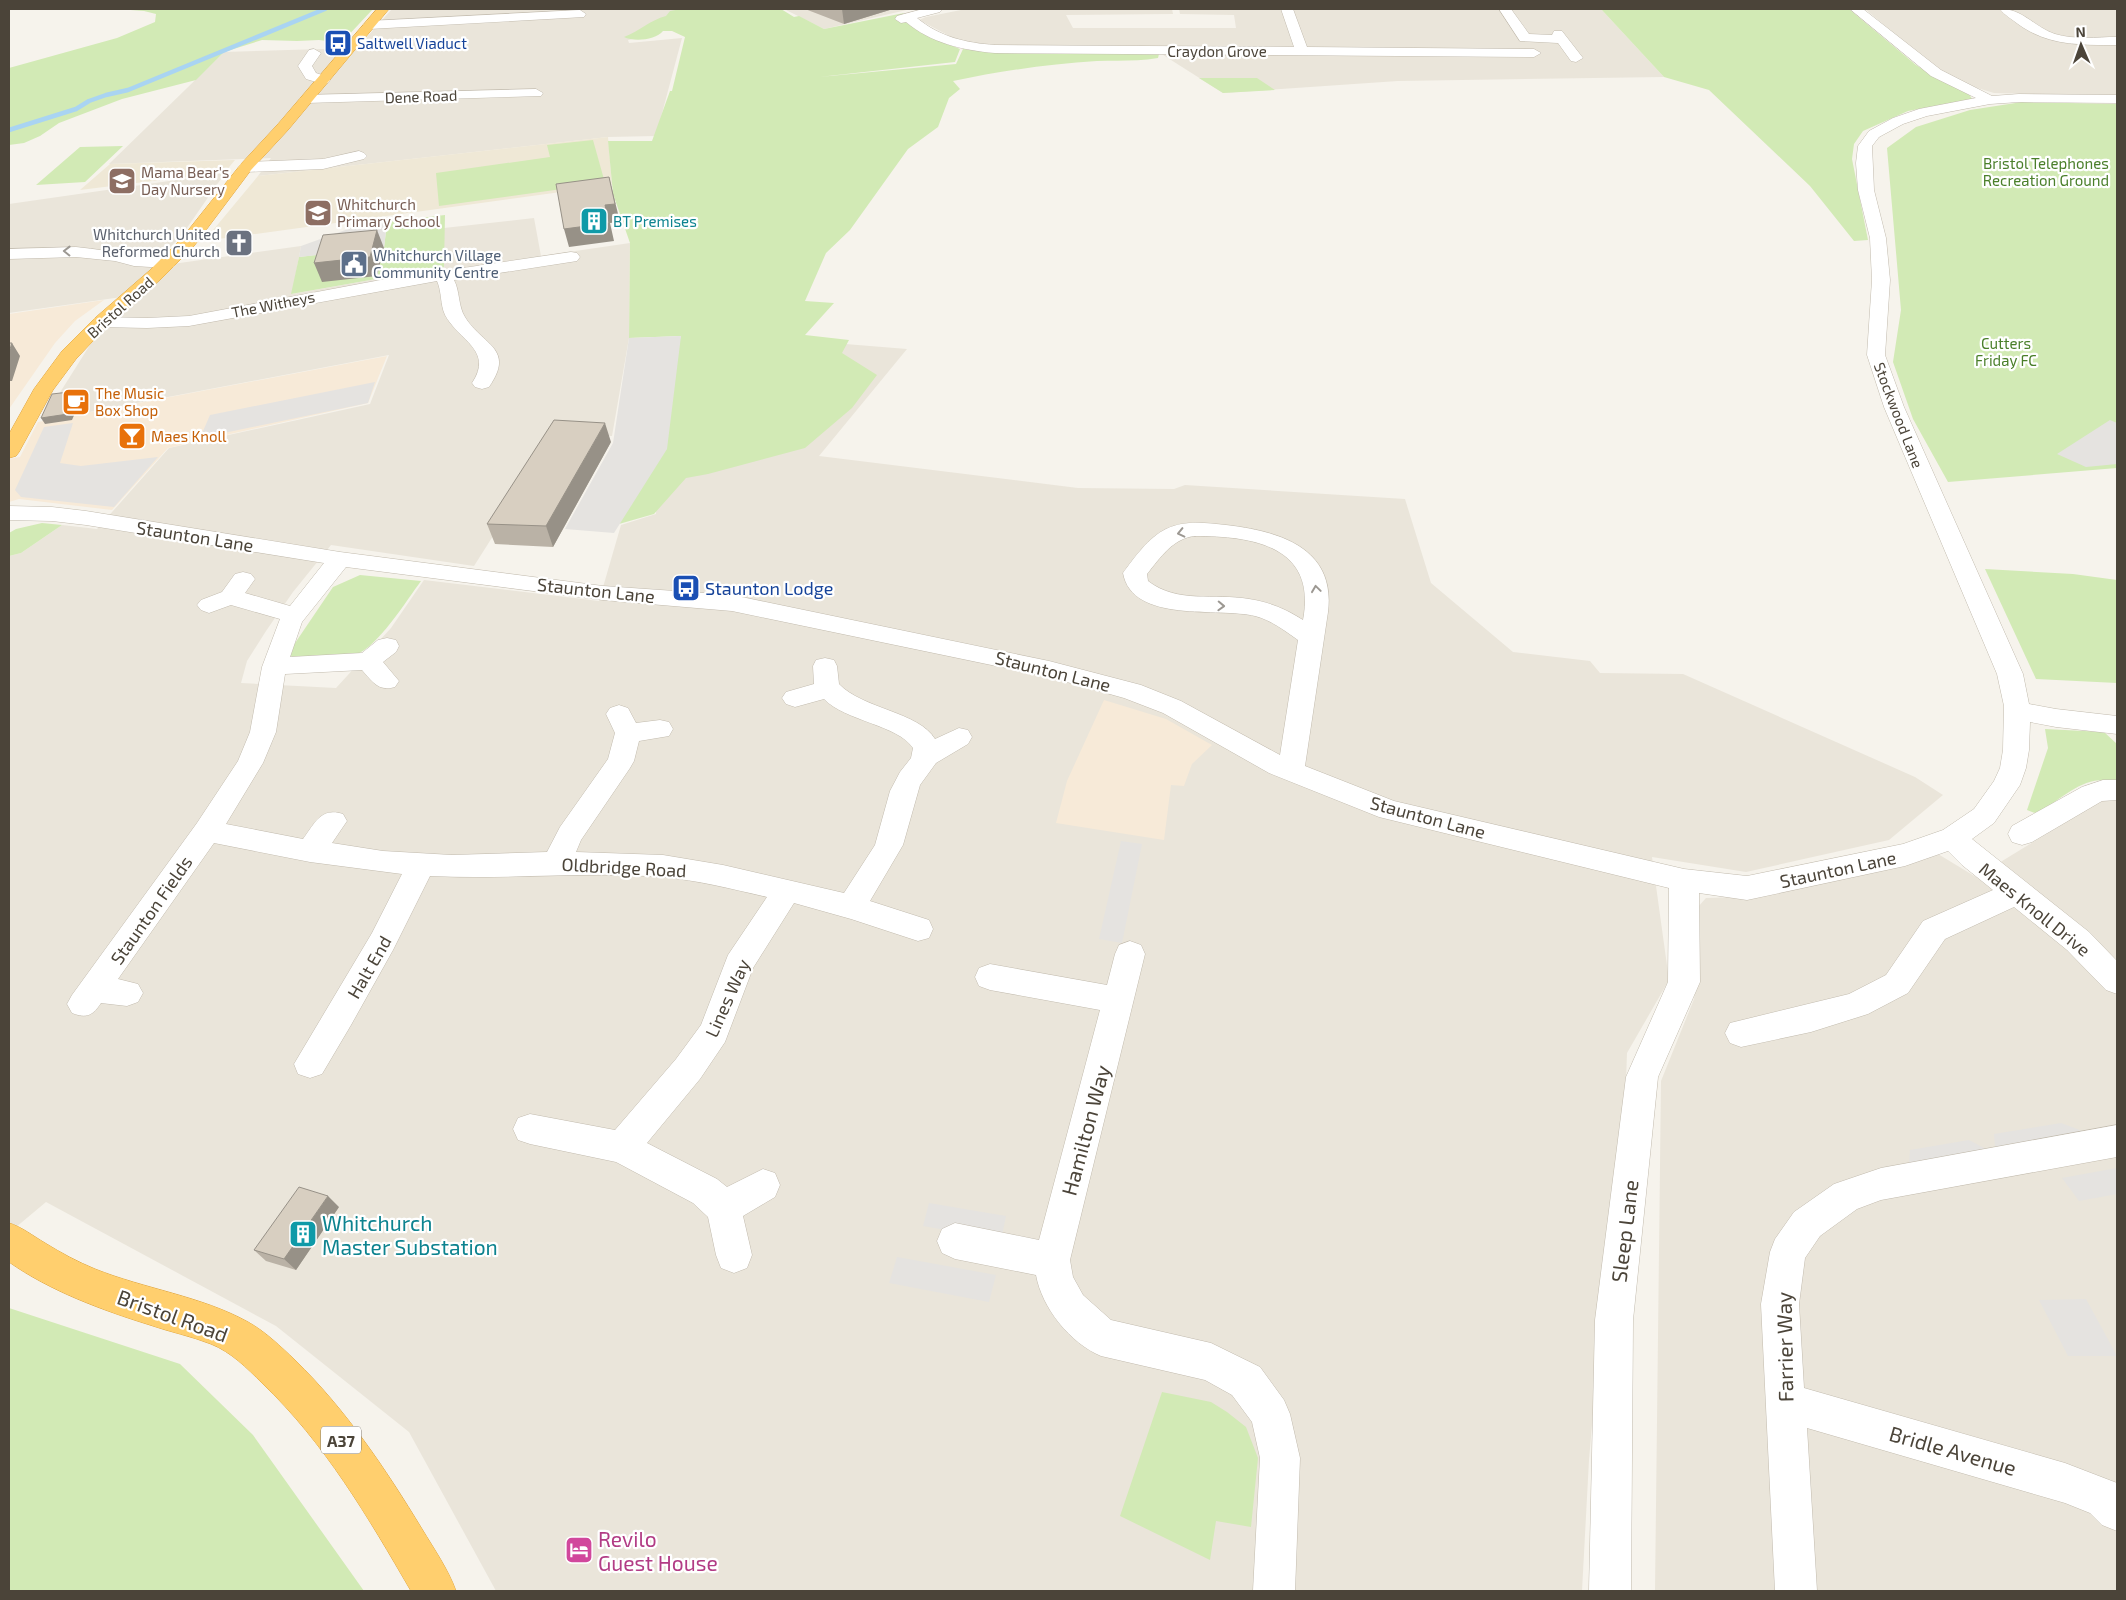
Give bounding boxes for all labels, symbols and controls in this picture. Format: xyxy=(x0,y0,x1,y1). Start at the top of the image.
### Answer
north arrow xyxy=(2056,20,2106,70)
text: N xyxy=(2075,23,2086,40)
bus stop icon: Saltwell Viaduct xyxy=(323,28,353,58)
place label: Saltwell Viaduct xyxy=(357,34,467,52)
street label: Craydon Grove xyxy=(1167,42,1267,60)
street label: Dene Road xyxy=(384,86,458,106)
park label: Bristol Telephones Recreation Ground xyxy=(1983,154,2109,189)
place label: Mama Bear's Day Nursery xyxy=(141,163,229,198)
school or university icon: Mama Bear's Day Nursery xyxy=(107,166,137,196)
place label: Whitchurch Primary School xyxy=(337,195,440,230)
school or university icon: Whitchurch Primary School xyxy=(303,198,333,228)
building icon: BT Premises xyxy=(579,206,609,236)
place label: BT Premises xyxy=(613,212,697,230)
place label: Whitchurch United Reformed Church xyxy=(93,225,220,260)
church icon: Whitchurch United Reformed Church xyxy=(224,228,254,258)
one-way arrow xyxy=(63,246,71,257)
place label: Whitchurch Village Community Centre xyxy=(373,246,501,281)
public building icon: Whitchurch Village Community Centre xyxy=(339,249,369,279)
street label: Bristol Road xyxy=(83,273,157,341)
street label: The Witheys xyxy=(230,287,316,321)
park label: Cutters Friday FC xyxy=(1975,334,2037,369)
street label: Stockwood Lane xyxy=(1871,360,1927,470)
place label: The Music Box Shop xyxy=(95,384,164,419)
cafe icon: The Music Box Shop xyxy=(61,387,91,417)
bar icon: Maes Knoll xyxy=(117,421,147,451)
place label: Maes Knoll xyxy=(151,427,227,445)
street label: Staunton Lane xyxy=(135,516,255,556)
one-way arrow xyxy=(1176,527,1185,538)
street label: Staunton Lane xyxy=(536,573,656,607)
bus stop icon: Staunton Lodge xyxy=(671,573,701,603)
place label: Staunton Lodge xyxy=(705,577,833,599)
one-way arrow xyxy=(1311,585,1321,594)
one-way arrow xyxy=(1217,600,1225,611)
street label: Staunton Lane xyxy=(993,646,1113,696)
street label: Staunton Lane xyxy=(1368,791,1488,843)
street label: Staunton Lane xyxy=(1778,846,1898,892)
street label: Staunton Fields xyxy=(105,851,197,969)
street label: Oldbridge Road xyxy=(561,853,687,881)
street label: Maes Knoll Drive xyxy=(1975,857,2095,961)
street label: Halt End xyxy=(342,932,396,1002)
street label: Lines Way xyxy=(700,955,754,1040)
street label: Hamilton Way xyxy=(1056,1062,1114,1198)
street label: Sleep Lane xyxy=(1605,1178,1643,1284)
place label: Whitchurch Master Substation xyxy=(322,1210,498,1259)
building icon: Whitchurch Master Substation xyxy=(288,1219,318,1249)
street label: Bristol Road xyxy=(114,1283,232,1347)
street label: Farrier Way xyxy=(1771,1292,1797,1402)
street label: Bridle Avenue xyxy=(1887,1420,2019,1480)
road number: A37 xyxy=(321,1426,361,1454)
place label: Revilo Guest House xyxy=(598,1526,718,1575)
hotel icon: Revilo Guest House xyxy=(564,1535,594,1565)

